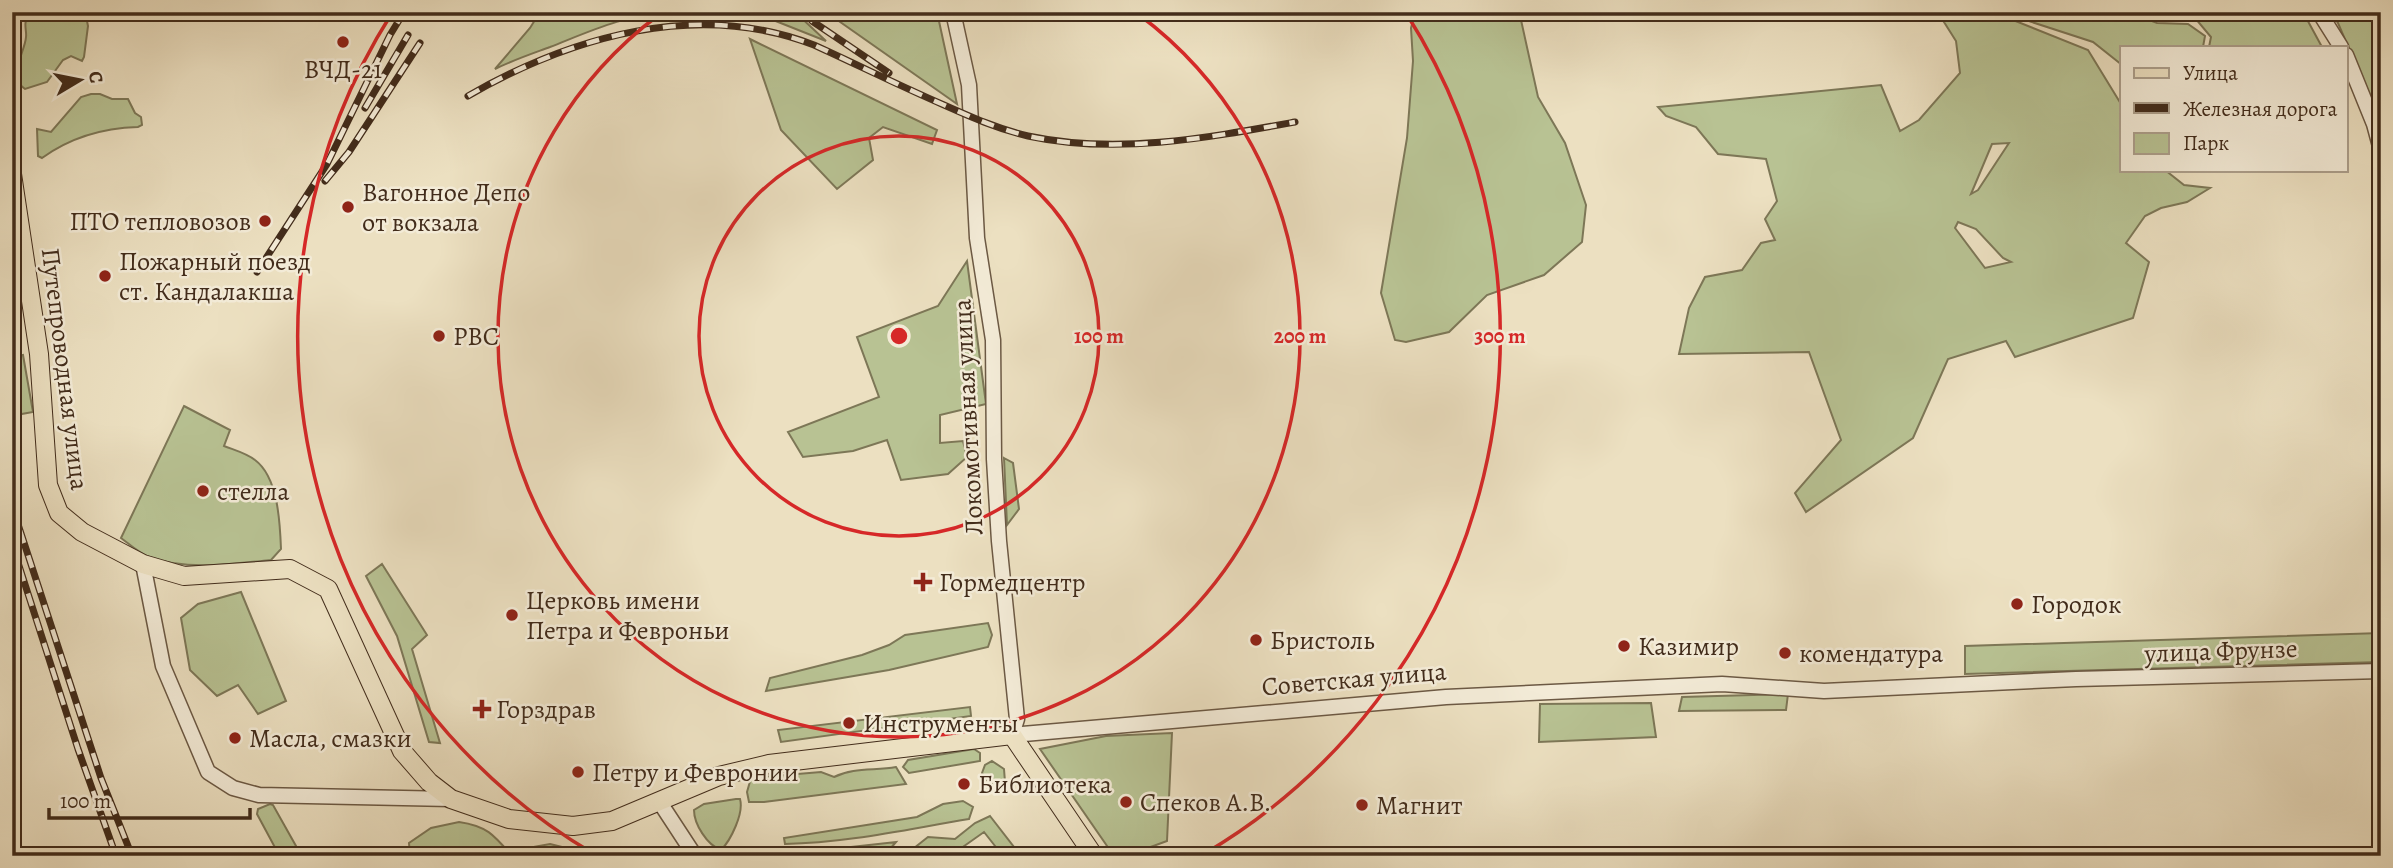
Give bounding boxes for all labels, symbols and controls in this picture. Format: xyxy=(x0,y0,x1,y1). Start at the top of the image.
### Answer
marker: ВЧД-21 xyxy=(335,34,351,50)
north arrow xyxy=(46,46,116,116)
legend xyxy=(2120,46,2348,172)
place label: ВЧД-21 xyxy=(304,52,382,87)
text: Улица xyxy=(2183,59,2238,87)
text: С xyxy=(82,69,110,85)
text: Железная дорога xyxy=(2183,95,2338,123)
text: Парк xyxy=(2183,129,2229,157)
place label: Вагонное Депо от вокзала xyxy=(362,175,530,240)
marker: Вагонное Депо от вокзала xyxy=(340,199,356,215)
place label: ПТО тепловозов xyxy=(70,204,251,239)
marker: ПТО тепловозов xyxy=(257,213,273,229)
place label: Пожарный поезд ст. Кандалакша xyxy=(119,244,311,309)
street label: Путепроводная улица xyxy=(33,246,97,492)
marker: Пожарный поезд ст. Кандалакша xyxy=(97,268,113,284)
street label: Локомотивная улица xyxy=(944,298,992,536)
place label: РВС xyxy=(453,319,499,354)
text: 100 m xyxy=(1074,322,1124,350)
text: 200 m xyxy=(1274,322,1327,350)
text: 300 m xyxy=(1474,322,1526,350)
centre of rings xyxy=(887,324,911,348)
marker: РВС xyxy=(431,328,447,344)
place label: стелла xyxy=(217,474,290,509)
marker: стелла xyxy=(195,483,211,499)
place label: Гормедцентр xyxy=(939,565,1086,600)
marker: Гормедцентр xyxy=(913,572,933,592)
place label: Церковь имени Петра и Февроньи xyxy=(526,583,730,648)
place label: Городок xyxy=(2031,587,2121,622)
marker: Городок xyxy=(2009,596,2025,612)
marker: Церковь имени Петра и Февроньи xyxy=(504,607,520,623)
place label: Бристоль xyxy=(1270,623,1375,658)
place label: Казимир xyxy=(1638,629,1739,664)
street label: улица Фрунзе xyxy=(2143,631,2298,671)
marker: Бристоль xyxy=(1248,632,1264,648)
place label: комендатура xyxy=(1799,636,1943,671)
marker: Казимир xyxy=(1616,638,1632,654)
marker: комендатура xyxy=(1777,645,1793,661)
street label: Советская улица xyxy=(1260,654,1448,704)
place label: Горздрав xyxy=(496,692,596,727)
marker: Горздрав xyxy=(474,701,490,717)
place label: Инструменты xyxy=(863,706,1019,741)
marker: Инструменты xyxy=(841,715,857,731)
place label: Масла, смазки xyxy=(249,721,412,756)
marker: Масла, смазки xyxy=(227,730,243,746)
place label: Петру и Февронии xyxy=(592,755,799,790)
marker: Петру и Февронии xyxy=(570,764,586,780)
place label: Библиотека xyxy=(978,767,1112,802)
marker: Библиотека xyxy=(956,776,972,792)
scale bar xyxy=(49,777,250,821)
place label: Спеков А.В. xyxy=(1140,785,1272,820)
text: 100 m xyxy=(60,787,111,815)
place label: Магнит xyxy=(1376,788,1463,823)
marker: Спеков А.В. xyxy=(1118,794,1134,810)
marker: Магнит xyxy=(1354,797,1370,813)

